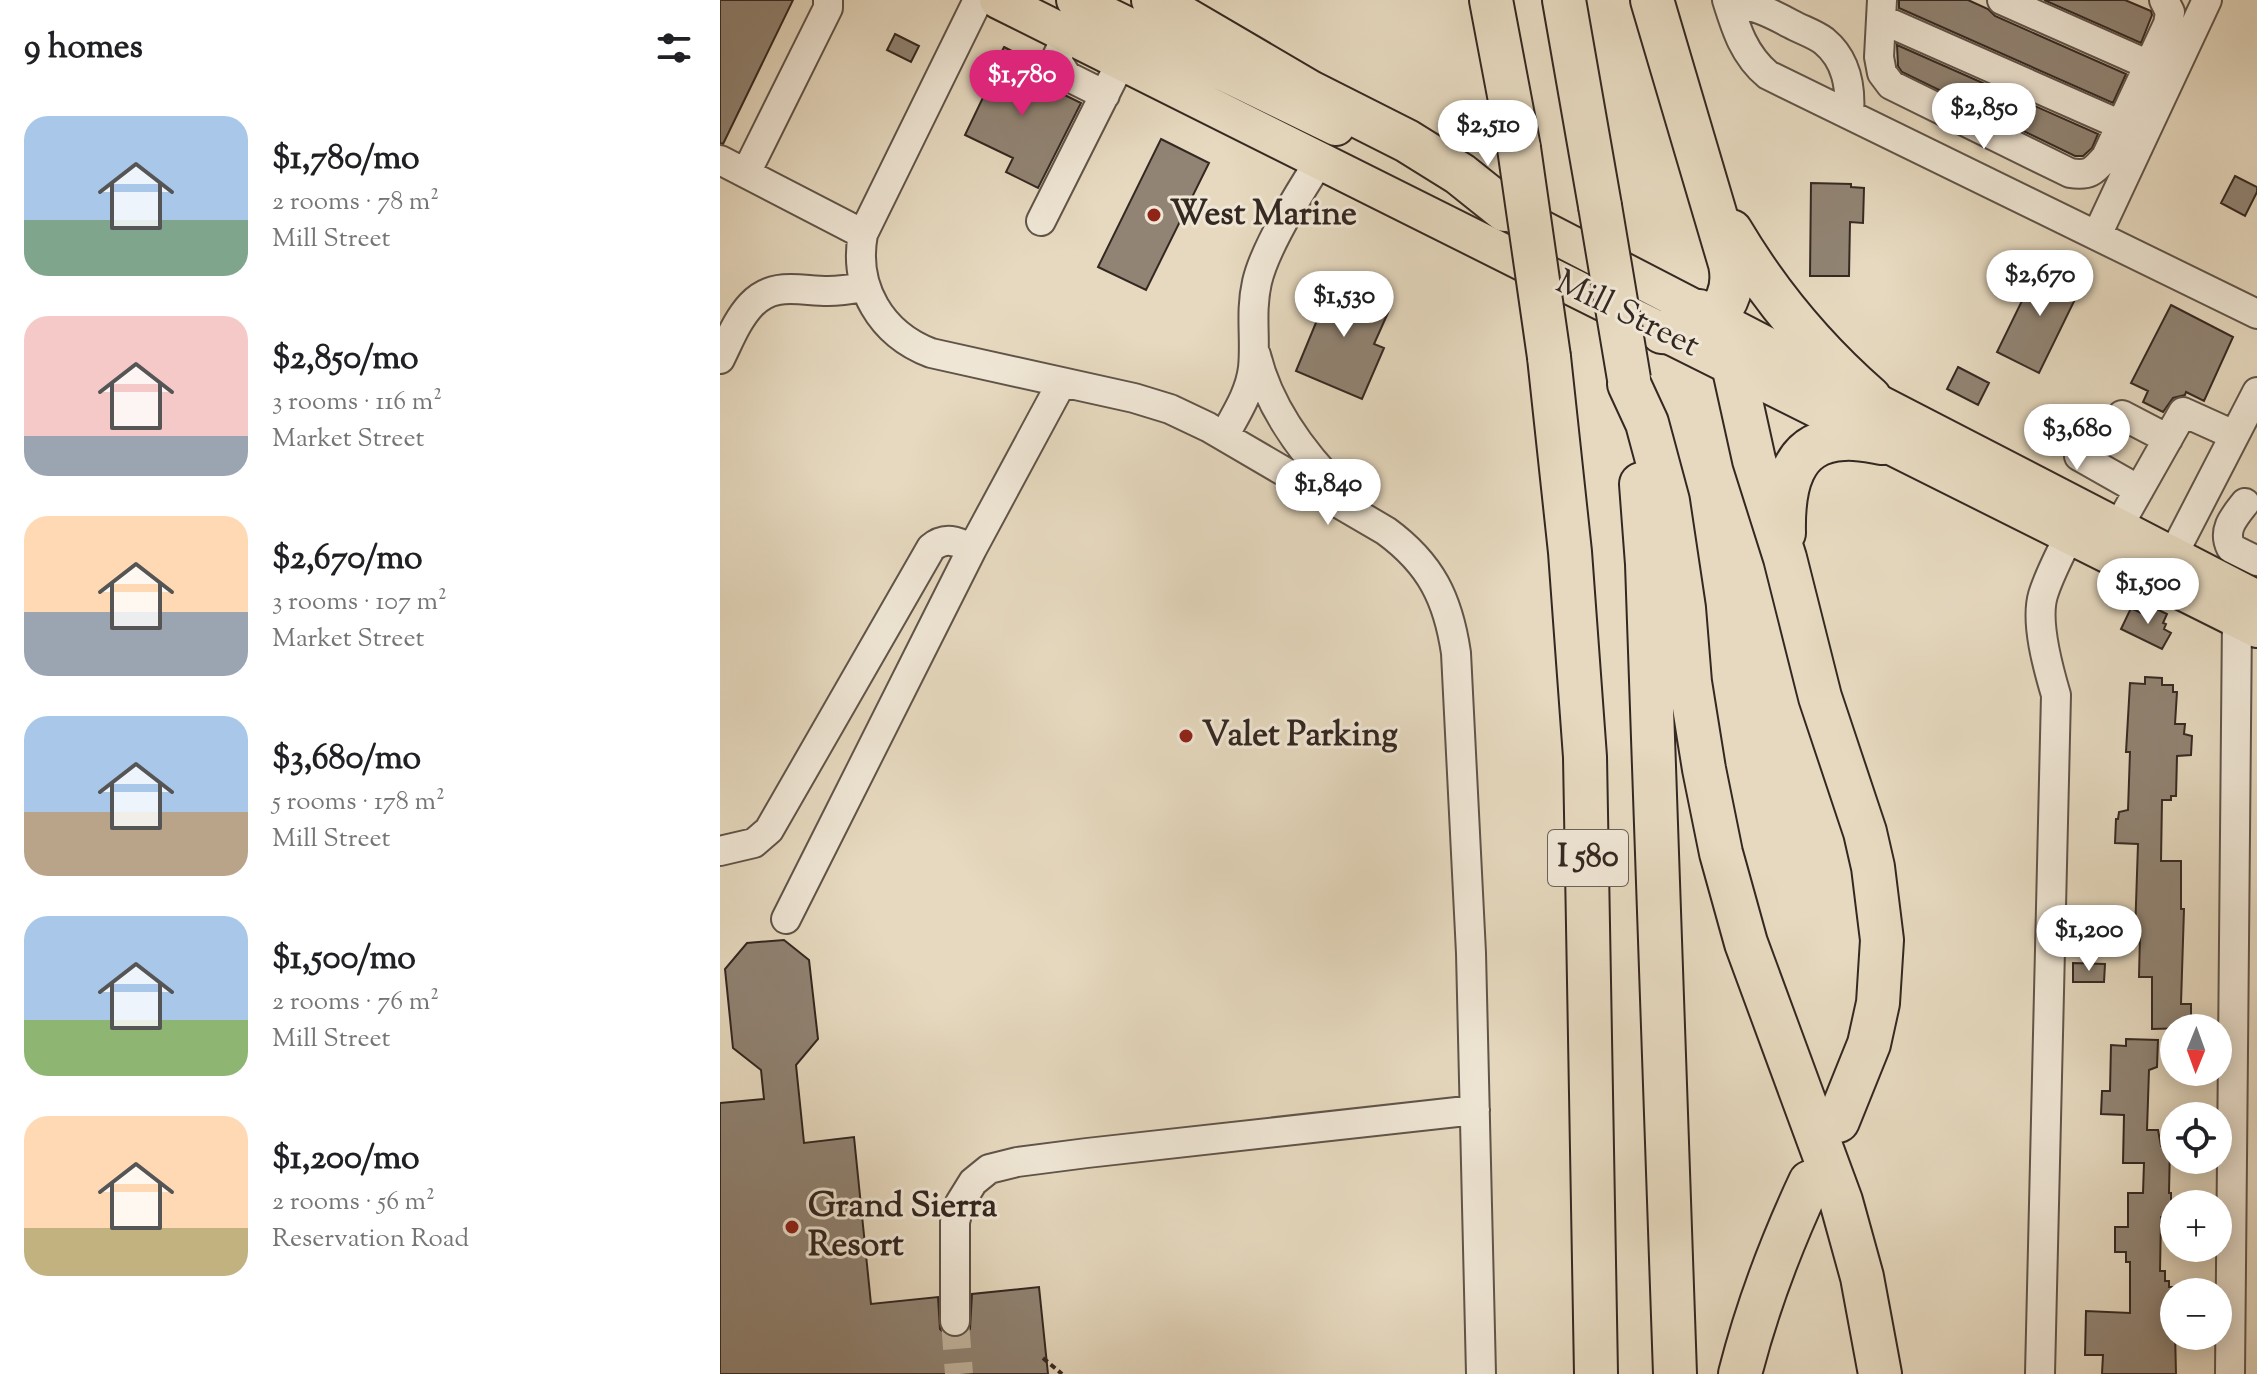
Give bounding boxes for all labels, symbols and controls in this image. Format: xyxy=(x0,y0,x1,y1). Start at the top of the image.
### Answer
text: 9 homes xyxy=(24,24,143,73)
icon: filters xyxy=(652,26,696,70)
pin: $1,780 xyxy=(957,50,1087,118)
text: $1,780 xyxy=(988,57,1056,94)
pin: $2,850 xyxy=(1919,83,2049,151)
text: $2,850 xyxy=(1950,90,2018,127)
pin: $2,510 xyxy=(1423,100,1553,168)
text: $2,510 xyxy=(1456,107,1520,144)
text: $1,780/mo xyxy=(272,135,420,184)
icon: home xyxy=(88,148,184,244)
text: 2 rooms · 78 m² xyxy=(272,184,439,221)
place label: West Marine xyxy=(1170,191,1357,240)
marker: West Marine xyxy=(1145,206,1163,224)
text: Mill Street xyxy=(272,221,390,258)
pin: $2,670 xyxy=(1975,250,2105,318)
text: $2,670 xyxy=(2004,257,2076,294)
street label: Mill Street xyxy=(1547,259,1708,371)
pin: $1,530 xyxy=(1279,271,1409,339)
text: $1,530 xyxy=(1313,278,1375,315)
text: $2,850/mo xyxy=(272,335,419,384)
icon: home xyxy=(88,348,184,444)
text: 3 rooms · 116 m² xyxy=(272,384,442,421)
pin: $3,680 xyxy=(2012,404,2142,472)
text: $3,680 xyxy=(2042,411,2112,448)
text: Market Street xyxy=(272,421,424,458)
pin: $1,840 xyxy=(1263,459,1393,527)
text: $1,840 xyxy=(1294,466,1362,503)
text: $2,670/mo xyxy=(272,535,423,584)
icon: home xyxy=(88,548,184,644)
pin: $1,500 xyxy=(2083,558,2213,626)
text: $1,500 xyxy=(2115,565,2181,602)
text: 3 rooms · 107 m² xyxy=(272,584,447,621)
text: Market Street xyxy=(272,621,424,658)
place label: Valet Parking xyxy=(1202,712,1398,761)
marker: Valet Parking xyxy=(1177,727,1195,745)
text: $3,680/mo xyxy=(272,735,421,784)
icon: home xyxy=(88,748,184,844)
text: 5 rooms · 178 m² xyxy=(272,784,445,821)
text: Mill Street xyxy=(272,821,390,858)
road number: I 580 xyxy=(1548,830,1628,886)
pin: $1,200 xyxy=(2024,905,2154,973)
text: $1,200 xyxy=(2055,912,2123,949)
text: $1,500/mo xyxy=(272,935,416,984)
icon: home xyxy=(88,948,184,1044)
text: 2 rooms · 76 m² xyxy=(272,984,439,1021)
north arrow xyxy=(2160,1014,2232,1086)
map controls xyxy=(2160,1014,2232,1350)
text: Mill Street xyxy=(272,1021,390,1058)
button: locate xyxy=(2160,1102,2232,1174)
text: $1,200/mo xyxy=(272,1135,420,1184)
icon: home xyxy=(88,1148,184,1244)
place label: Grand Sierra Resort xyxy=(808,1183,998,1271)
text: 2 rooms · 56 m² xyxy=(272,1184,435,1221)
button: + xyxy=(2160,1190,2232,1262)
marker: Grand Sierra Resort xyxy=(783,1218,801,1236)
text: Reservation Road xyxy=(272,1221,469,1258)
button: − xyxy=(2160,1278,2232,1350)

